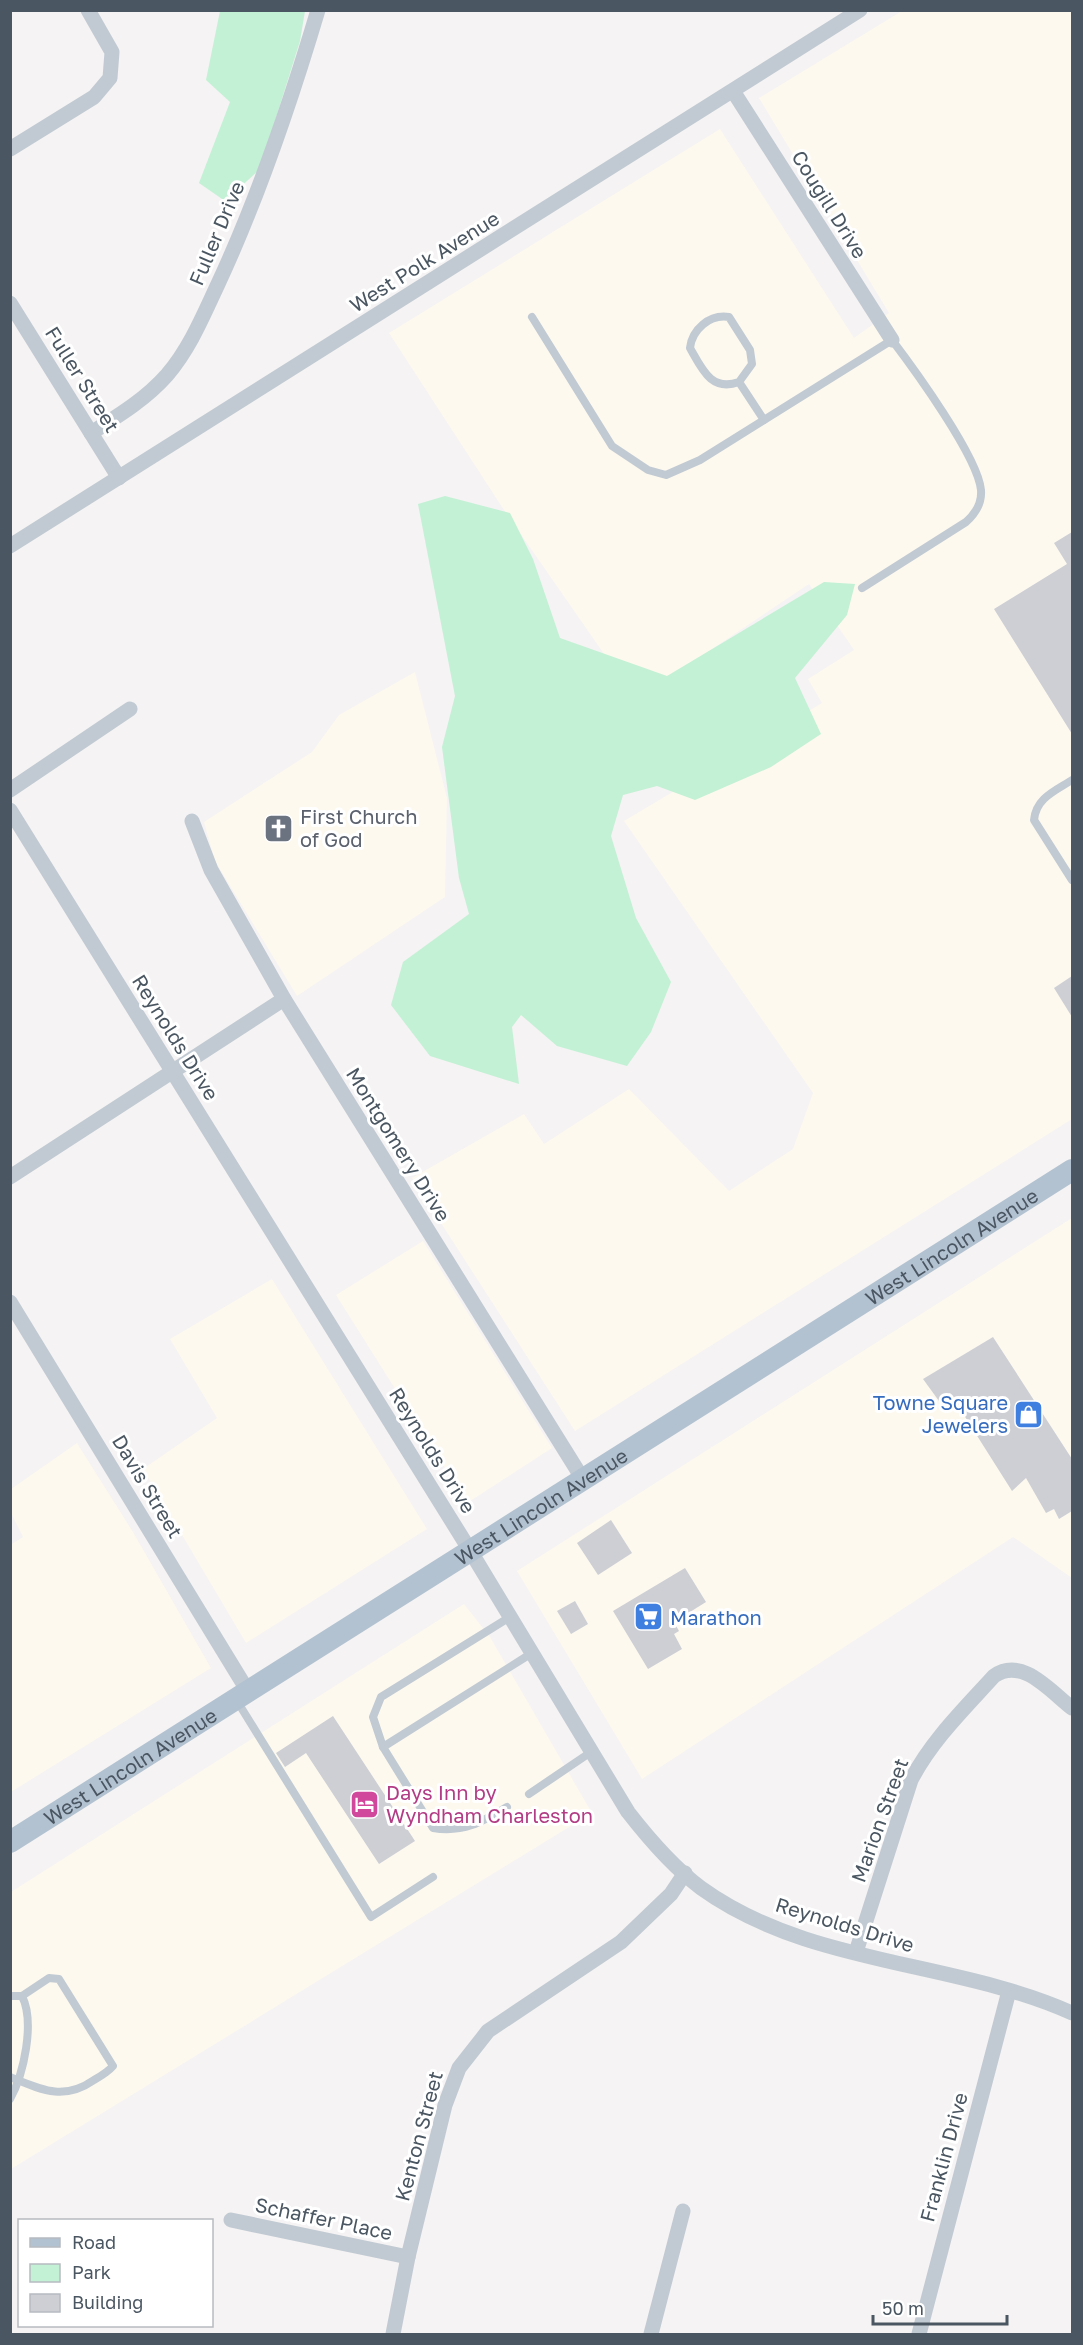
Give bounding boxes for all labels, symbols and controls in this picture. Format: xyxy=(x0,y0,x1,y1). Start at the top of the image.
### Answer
street label: Cougill Drive xyxy=(787,146,873,262)
street label: Fuller Drive xyxy=(183,177,249,289)
street label: West Polk Avenue xyxy=(345,205,503,317)
street label: Fuller Street xyxy=(41,322,125,436)
place label: First Church of God xyxy=(300,804,417,851)
church icon: First Church of God xyxy=(263,812,295,844)
street label: Reynolds Drive xyxy=(128,970,224,1104)
street label: Montgomery Drive xyxy=(342,1063,456,1225)
street label: West Lincoln Avenue xyxy=(860,1183,1042,1310)
street label: Reynolds Drive xyxy=(385,1383,481,1517)
place label: Towne Square Jewelers xyxy=(873,1390,1008,1437)
shop icon: Towne Square Jewelers xyxy=(1013,1398,1045,1430)
street label: Davis Street xyxy=(108,1430,188,1542)
street label: West Lincoln Avenue xyxy=(450,1443,632,1570)
supermarket icon: Marathon xyxy=(633,1601,665,1633)
place label: Marathon xyxy=(670,1605,762,1629)
street label: West Lincoln Avenue xyxy=(39,1702,221,1830)
street label: Marion Street xyxy=(845,1755,913,1885)
place label: Days Inn by Wyndham Charleston xyxy=(386,1780,593,1827)
hotel icon: Days Inn by Wyndham Charleston xyxy=(349,1788,381,1820)
street label: Reynolds Drive xyxy=(773,1892,917,1956)
street label: Kenton Street xyxy=(389,2068,447,2204)
street label: Franklin Drive xyxy=(914,2090,972,2224)
street label: Schaffer Place xyxy=(253,2192,395,2244)
legend xyxy=(18,2219,213,2327)
text: Road xyxy=(72,2231,116,2253)
text: Park xyxy=(72,2261,111,2283)
scale bar xyxy=(873,2288,1006,2326)
text: Building xyxy=(72,2291,143,2313)
text: 50 m xyxy=(882,2297,924,2319)

